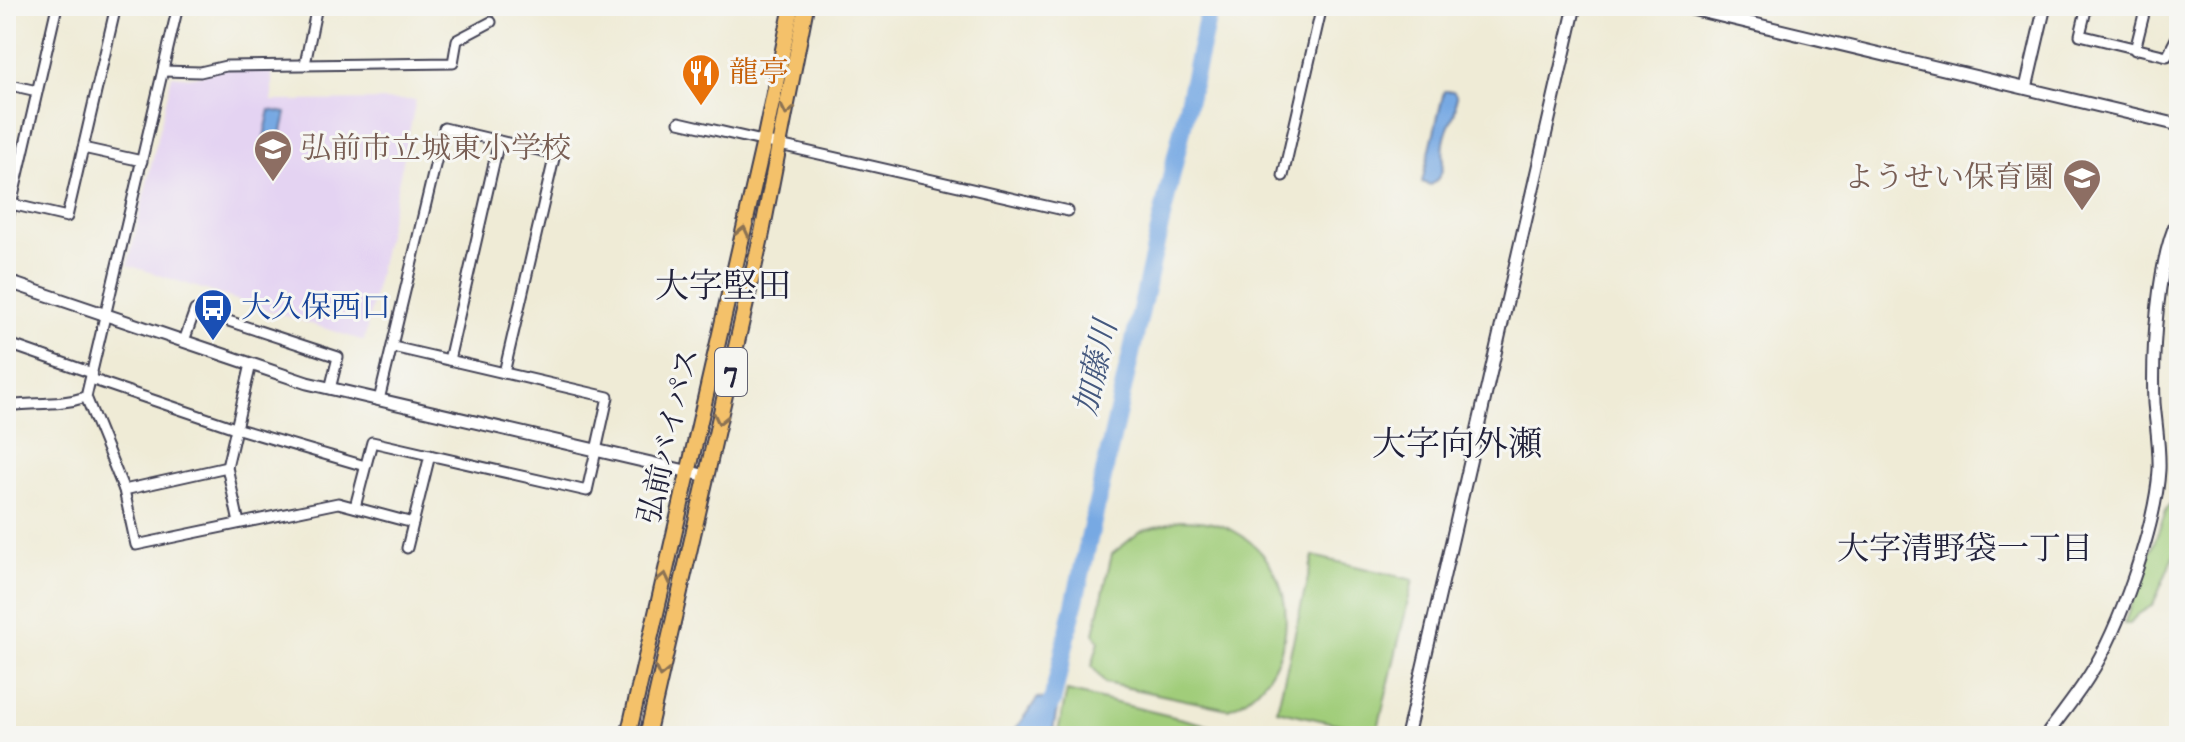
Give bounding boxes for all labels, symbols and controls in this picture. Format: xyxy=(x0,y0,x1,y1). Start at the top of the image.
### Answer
restaurant icon: 龍亭 xyxy=(680,52,722,107)
place label: 龍亭 xyxy=(729,55,789,92)
one-way arrow xyxy=(780,103,797,117)
school or university icon: 弘前市立城東小学校 xyxy=(252,128,294,183)
place label: 弘前市立城東小学校 xyxy=(301,131,571,168)
school or university icon: ようせい保育園 xyxy=(2061,157,2103,212)
place label: ようせい保育園 xyxy=(1844,160,2054,197)
one-way arrow xyxy=(734,226,751,239)
district label: 大字堅田 xyxy=(655,266,791,308)
bus stop icon: 大久保西口 xyxy=(192,287,234,342)
place label: 大久保西口 xyxy=(241,290,391,327)
water label: 加藤川 xyxy=(1067,314,1128,419)
street label: 弘前バイパス xyxy=(632,344,708,528)
road number: 7 xyxy=(715,348,747,396)
one-way arrow xyxy=(712,412,729,425)
district label: 大字向外瀬 xyxy=(1372,424,1542,466)
district label: 大字清野袋一丁目 xyxy=(1837,530,2093,570)
one-way arrow xyxy=(655,572,672,585)
one-way arrow xyxy=(653,665,670,679)

